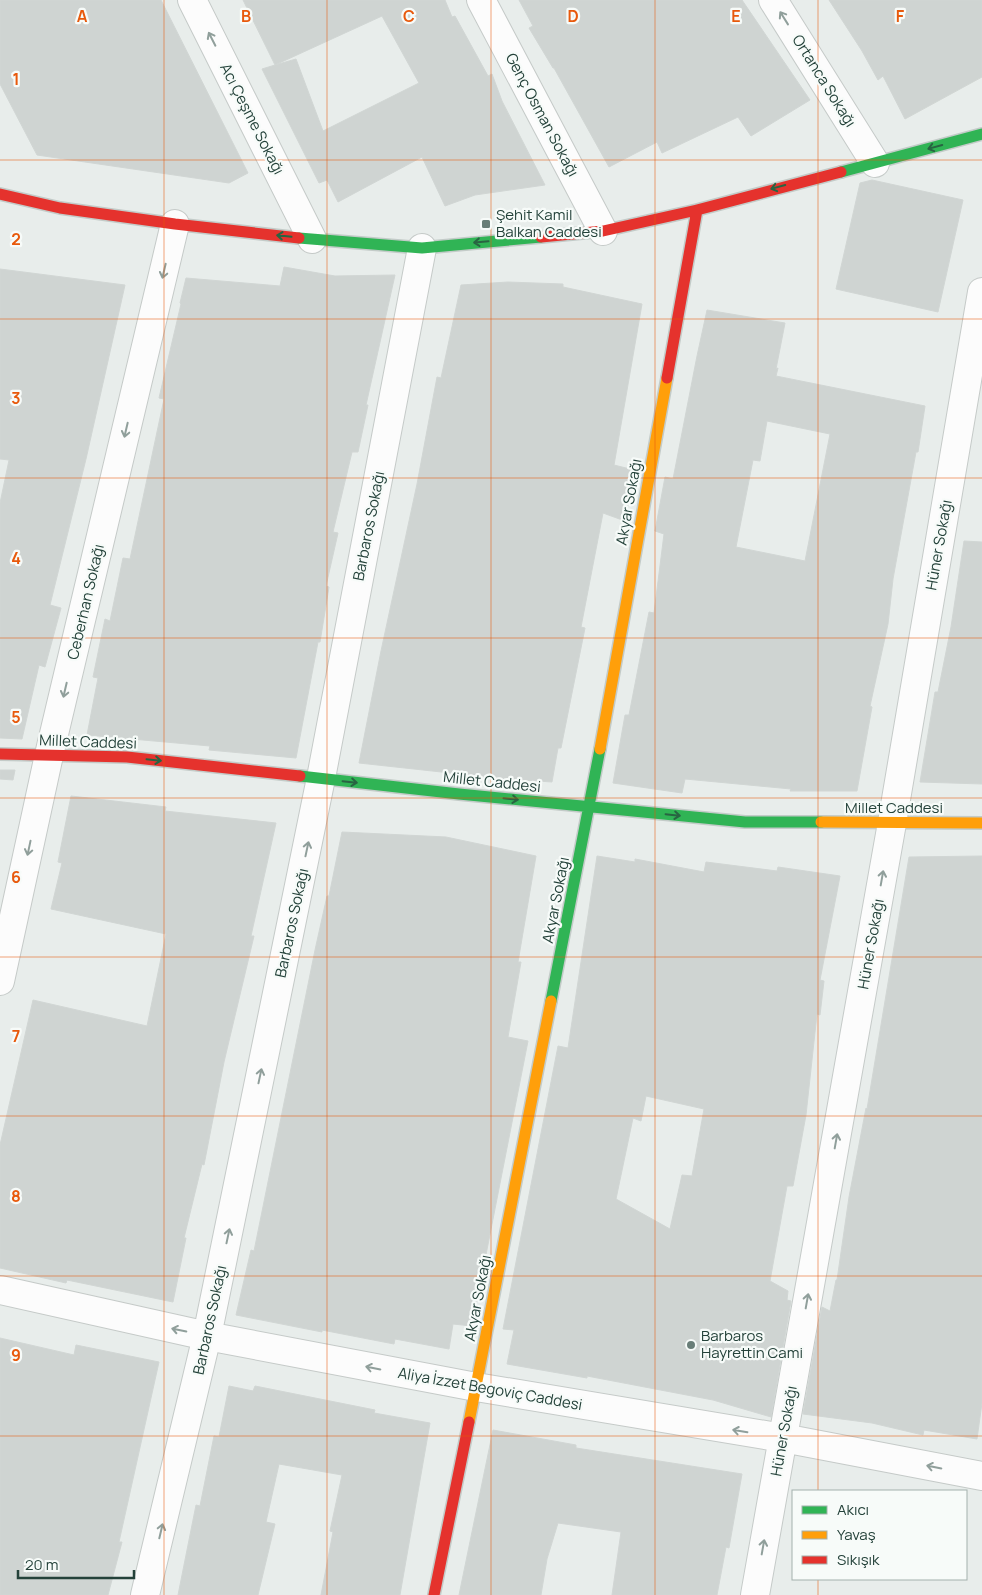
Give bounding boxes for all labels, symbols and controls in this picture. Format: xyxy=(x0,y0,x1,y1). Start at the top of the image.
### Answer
text: A xyxy=(77,5,88,27)
text: B xyxy=(241,5,251,27)
text: C xyxy=(403,5,415,27)
text: D xyxy=(567,5,579,27)
text: E xyxy=(731,5,741,27)
text: F xyxy=(896,5,905,27)
one-way arrow xyxy=(779,11,789,25)
one-way arrow xyxy=(207,31,217,46)
street label: Ortanca Sokağı xyxy=(788,31,861,131)
street label: Genç Osman Sokağı xyxy=(501,49,584,180)
street label: Acı Çeşme Sokağı xyxy=(215,60,290,178)
text: 1 xyxy=(12,68,20,90)
one-way arrow xyxy=(927,143,943,152)
one-way arrow xyxy=(770,183,786,193)
place label: Şehit Kamil Balkan Caddesi xyxy=(496,204,602,242)
marker: Şehit Kamil Balkan Caddesi xyxy=(480,218,492,230)
text: 2 xyxy=(11,228,21,250)
one-way arrow xyxy=(277,231,293,241)
one-way arrow xyxy=(473,237,489,247)
one-way arrow xyxy=(159,263,168,279)
text: 3 xyxy=(11,387,21,409)
one-way arrow xyxy=(121,421,130,437)
street label: Akyar Sokağı xyxy=(611,457,646,547)
street label: Barbaros Sokağı xyxy=(348,469,389,583)
street label: Hüner Sokağı xyxy=(920,498,957,592)
street label: Ceberhan Sokağı xyxy=(62,542,109,662)
text: 4 xyxy=(11,547,21,569)
one-way arrow xyxy=(60,681,69,697)
text: 5 xyxy=(11,706,21,728)
street label: Millet Caddesi xyxy=(39,729,137,754)
one-way arrow xyxy=(145,755,161,765)
street label: Millet Caddesi xyxy=(442,766,542,797)
one-way arrow xyxy=(342,777,358,786)
one-way arrow xyxy=(503,794,519,804)
street label: Millet Caddesi xyxy=(845,797,943,818)
one-way arrow xyxy=(665,811,681,820)
one-way arrow xyxy=(24,840,33,856)
one-way arrow xyxy=(302,841,312,857)
street label: Akyar Sokağı xyxy=(537,855,574,945)
text: 6 xyxy=(11,866,21,888)
street label: Barbaros Sokağı xyxy=(270,866,313,980)
one-way arrow xyxy=(878,870,888,886)
street label: Hüner Sokağı xyxy=(852,897,889,991)
text: 7 xyxy=(12,1025,20,1047)
one-way arrow xyxy=(256,1069,265,1085)
one-way arrow xyxy=(831,1133,841,1149)
text: 8 xyxy=(11,1185,21,1207)
one-way arrow xyxy=(223,1228,233,1244)
street label: Akyar Sokağı xyxy=(459,1253,496,1343)
street label: Barbaros Sokağı xyxy=(188,1263,231,1377)
one-way arrow xyxy=(803,1293,813,1309)
one-way arrow xyxy=(171,1325,187,1334)
place label: Barbaros Hayrettin Cami xyxy=(701,1325,803,1363)
marker: Barbaros Hayrettin Cami xyxy=(685,1339,697,1351)
text: 9 xyxy=(11,1344,21,1366)
one-way arrow xyxy=(365,1362,381,1372)
street label: Aliya İzzet Begoviç Caddesi xyxy=(396,1362,584,1415)
street label: Hüner Sokağı xyxy=(765,1384,802,1478)
one-way arrow xyxy=(732,1425,748,1435)
one-way arrow xyxy=(927,1461,943,1471)
legend xyxy=(792,1490,967,1580)
text: Akıcı xyxy=(837,1499,869,1520)
one-way arrow xyxy=(157,1523,166,1539)
text: Yavaş xyxy=(837,1524,876,1545)
one-way arrow xyxy=(759,1539,769,1555)
scale bar xyxy=(18,1548,134,1580)
text: Sıkışık xyxy=(837,1549,880,1570)
text: 20 m xyxy=(25,1554,58,1575)

